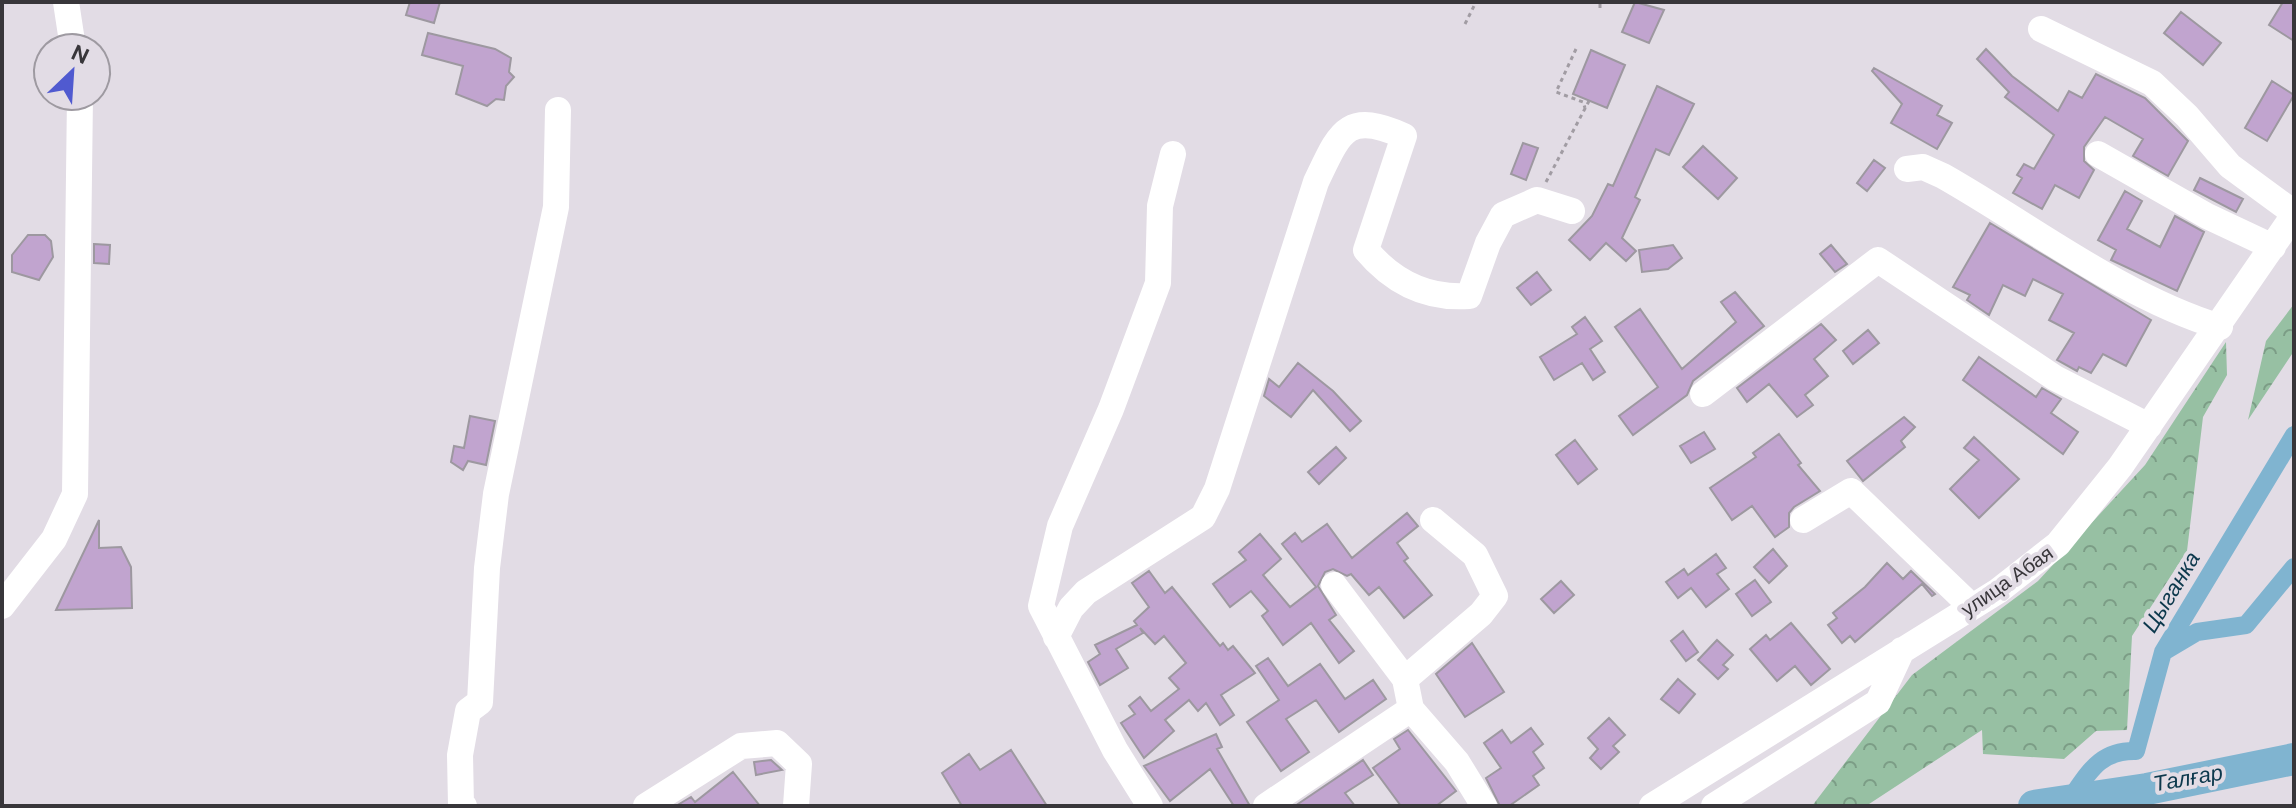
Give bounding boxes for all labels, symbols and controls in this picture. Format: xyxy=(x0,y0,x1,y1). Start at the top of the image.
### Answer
north arrow xyxy=(32,32,112,112)
text: N xyxy=(67,38,94,71)
street label: улица Абая xyxy=(1956,540,2058,622)
water label: Цыганка xyxy=(2135,546,2207,638)
water label: Талғар xyxy=(2151,758,2225,798)

